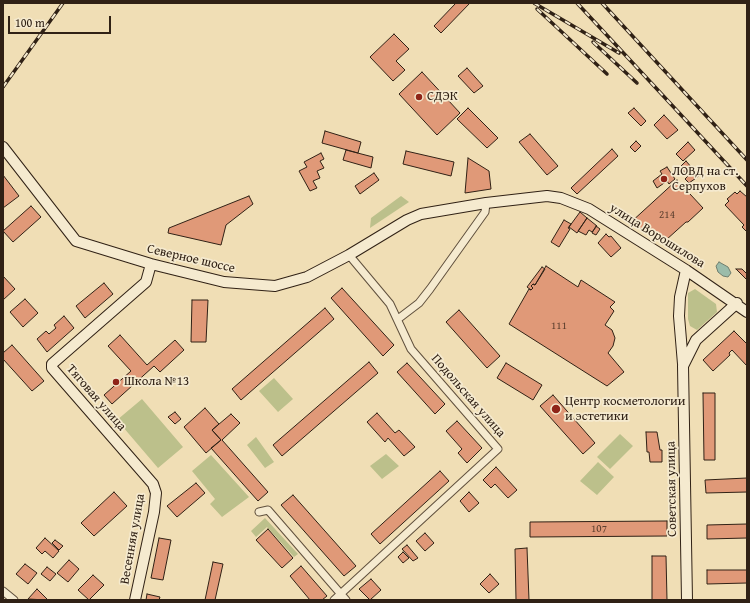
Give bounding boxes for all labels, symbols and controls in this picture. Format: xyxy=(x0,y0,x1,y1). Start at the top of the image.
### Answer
scale bar xyxy=(10,8,113,34)
text: 100 m xyxy=(15,14,45,31)
place label: СДЭК xyxy=(427,89,458,105)
marker: СДЭК xyxy=(414,92,424,102)
place label: ЛОВД на ст. Серпухов xyxy=(672,164,738,195)
marker: ЛОВД на ст. Серпухов xyxy=(659,174,669,184)
street label: улица Ворошилова xyxy=(606,200,708,272)
house number: 214 xyxy=(659,208,675,222)
street label: Северное шоссе xyxy=(145,241,237,277)
house number: 111 xyxy=(551,319,567,333)
street label: Подольская улица xyxy=(428,351,508,441)
street label: Тяговая улица xyxy=(63,362,129,434)
place label: Школа №13 xyxy=(124,374,189,390)
marker: Школа №13 xyxy=(111,377,121,387)
place label: Центр косметологии и эстетики xyxy=(565,394,685,425)
marker: Центр косметологии и эстетики xyxy=(550,403,562,415)
street label: Советская улица xyxy=(663,441,681,537)
street label: Весенняя улица xyxy=(117,493,149,585)
house number: 107 xyxy=(591,522,607,536)

